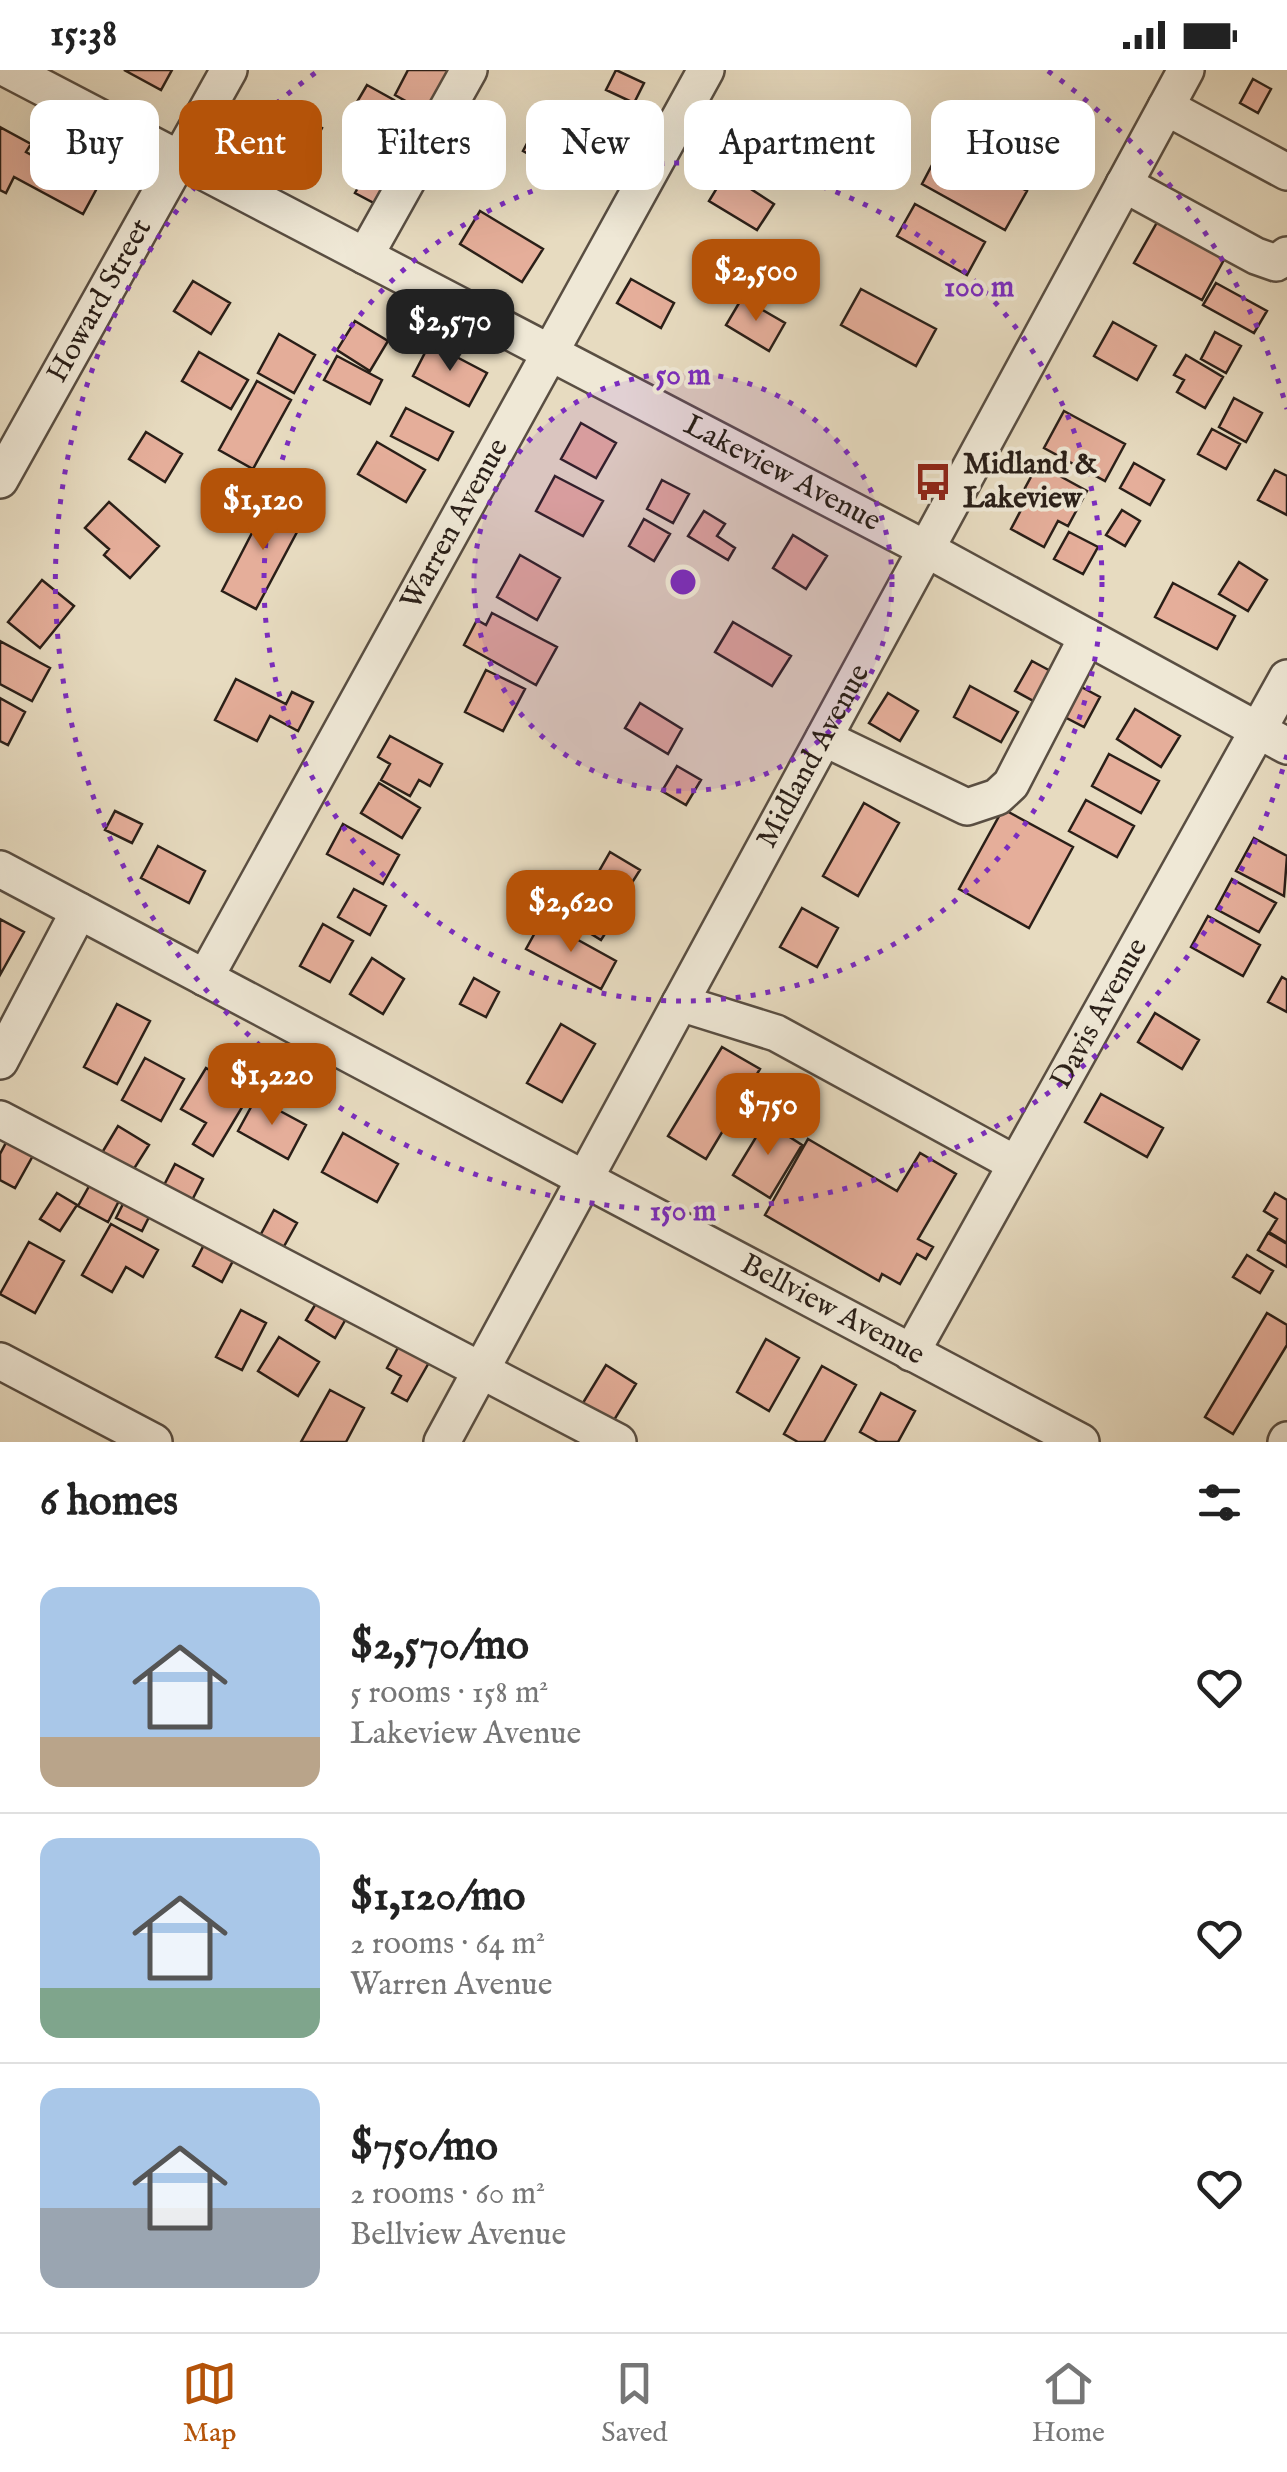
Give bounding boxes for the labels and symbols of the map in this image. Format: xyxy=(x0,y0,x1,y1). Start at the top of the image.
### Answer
street label: Howard Street xyxy=(39,212,161,390)
pin: $2,500 xyxy=(675,239,837,324)
text: 100 m xyxy=(944,269,1014,307)
pin: $2,570 xyxy=(369,289,531,374)
text: 50 m xyxy=(655,357,711,395)
street label: Lakeview Avenue xyxy=(677,407,887,541)
street label: Warren Avenue xyxy=(393,432,518,617)
place label: Midland & Lakeview xyxy=(963,446,1097,518)
bus stop icon: Midland & Lakeview xyxy=(912,461,954,503)
pin: $1,120 xyxy=(182,468,344,553)
centre of rings xyxy=(665,564,701,600)
street label: Midland Avenue xyxy=(749,658,879,855)
pin: $2,620 xyxy=(490,870,652,955)
street label: Davis Avenue xyxy=(1043,932,1157,1096)
pin: $1,220 xyxy=(191,1043,353,1128)
pin: $750 xyxy=(709,1073,827,1158)
text: 150 m xyxy=(650,1193,716,1231)
street label: Bellview Avenue xyxy=(734,1246,931,1374)

